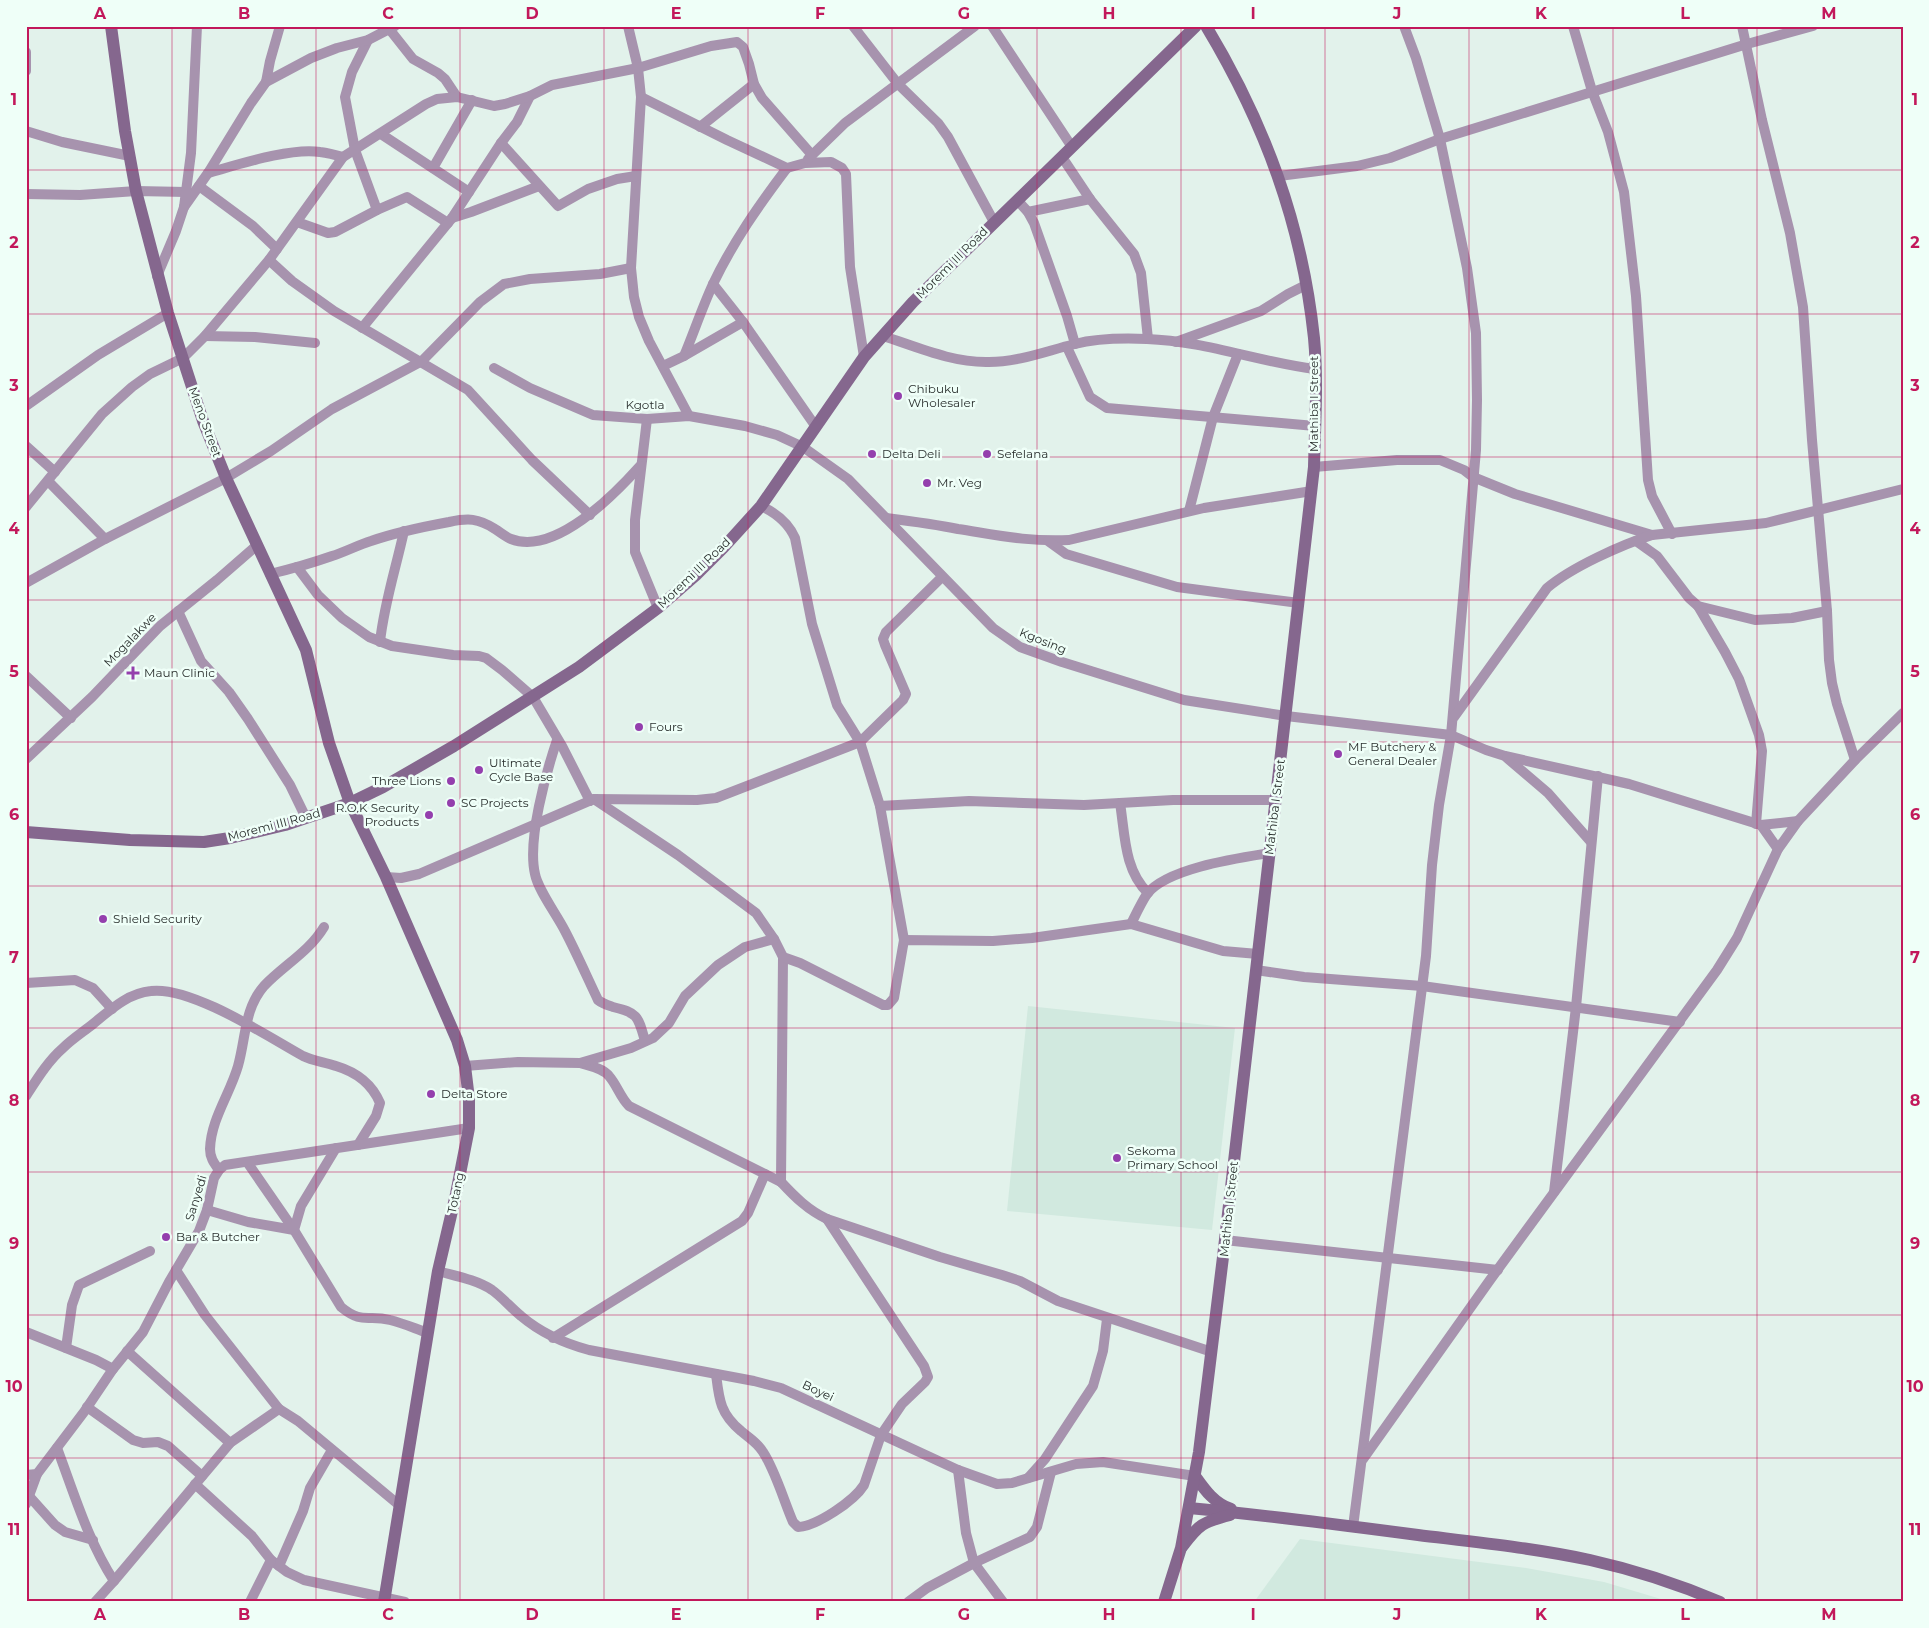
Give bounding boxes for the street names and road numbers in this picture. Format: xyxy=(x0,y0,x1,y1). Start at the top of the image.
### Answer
street label: Moremi III Road xyxy=(913,224,991,302)
street label: Mathiba I Street xyxy=(1306,356,1321,452)
street label: Meno Street xyxy=(186,385,225,459)
street label: Kgotla xyxy=(625,397,665,412)
street label: Moremi III Road xyxy=(654,534,733,611)
street label: Mogalakwe xyxy=(100,610,159,670)
street label: Kgosing xyxy=(1017,624,1069,657)
street label: Mathiba I Street xyxy=(1261,758,1288,856)
street label: Moremi III Road xyxy=(226,805,322,844)
street label: Mathiba I Street xyxy=(1216,1160,1241,1258)
street label: Totang xyxy=(444,1171,467,1215)
street label: Sanyedi xyxy=(181,1173,210,1223)
street label: Boyei xyxy=(800,1377,836,1404)

